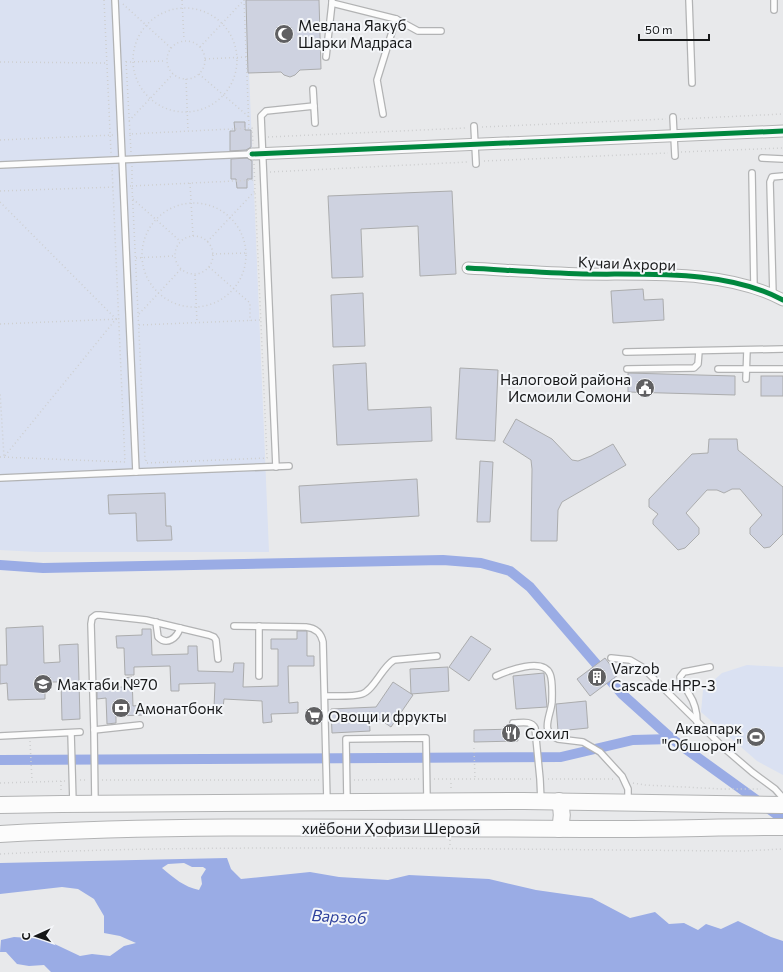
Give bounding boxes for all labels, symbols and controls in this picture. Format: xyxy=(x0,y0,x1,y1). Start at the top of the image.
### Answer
place label: Мевлана Яакуб Шарки Мадраса xyxy=(298,16,412,51)
scale bar xyxy=(639,16,709,42)
text: 50 m xyxy=(645,22,673,36)
mosque icon: Мевлана Яакуб Шарки Мадраса xyxy=(273,23,295,45)
street label: Кучаи Ахрори xyxy=(578,252,676,274)
place label: Налоговой района Исмоили Сомони xyxy=(500,370,631,405)
public building icon: Налоговой района Исмоили Сомони xyxy=(634,377,656,399)
place label: Varzob Cascade HPP-3 xyxy=(611,659,716,694)
building icon: Varzob Cascade HPP-3 xyxy=(586,666,608,688)
school or university icon: Мактаби №70 xyxy=(32,673,54,695)
place label: Мактаби №70 xyxy=(57,675,158,693)
bank icon: Амонатбонк xyxy=(110,697,132,719)
place label: Амонатбонк xyxy=(135,699,223,717)
supermarket icon: Овощи и фрукты xyxy=(303,705,325,727)
place label: Овощи и фрукты xyxy=(328,707,447,725)
place label: Аквапарк "Обшорон" xyxy=(662,719,742,754)
restaurant icon: Сохил xyxy=(500,722,522,744)
place label: Сохил xyxy=(525,724,569,742)
sports icon: Аквапарк "Обшорон" xyxy=(745,726,767,748)
street label: хиёбони Ҳофизи Шерозӣ xyxy=(302,819,480,837)
water label: Варзоб xyxy=(311,905,368,927)
north arrow xyxy=(16,916,56,956)
text: С xyxy=(19,932,32,941)

